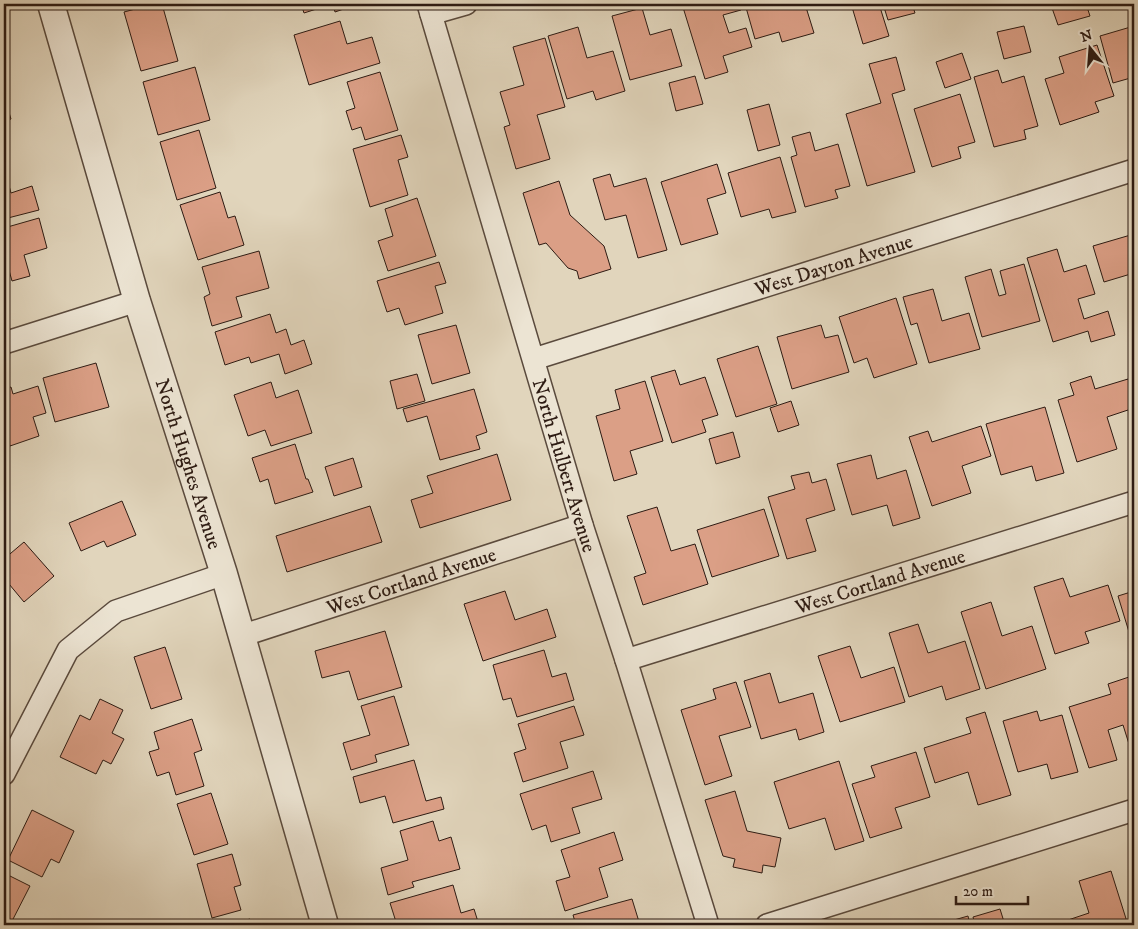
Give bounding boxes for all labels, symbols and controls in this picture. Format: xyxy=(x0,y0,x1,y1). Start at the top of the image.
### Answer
north arrow xyxy=(1066,22,1116,72)
text: N xyxy=(1078,26,1095,47)
street label: West Dayton Avenue xyxy=(751,229,916,303)
street label: North Hughes Avenue xyxy=(149,376,226,553)
street label: North Hulbert Avenue xyxy=(525,376,601,556)
street label: West Cortland Avenue xyxy=(323,543,500,622)
street label: West Cortland Avenue xyxy=(791,544,969,621)
scale bar xyxy=(956,874,1028,906)
text: 20 m xyxy=(963,882,993,901)

